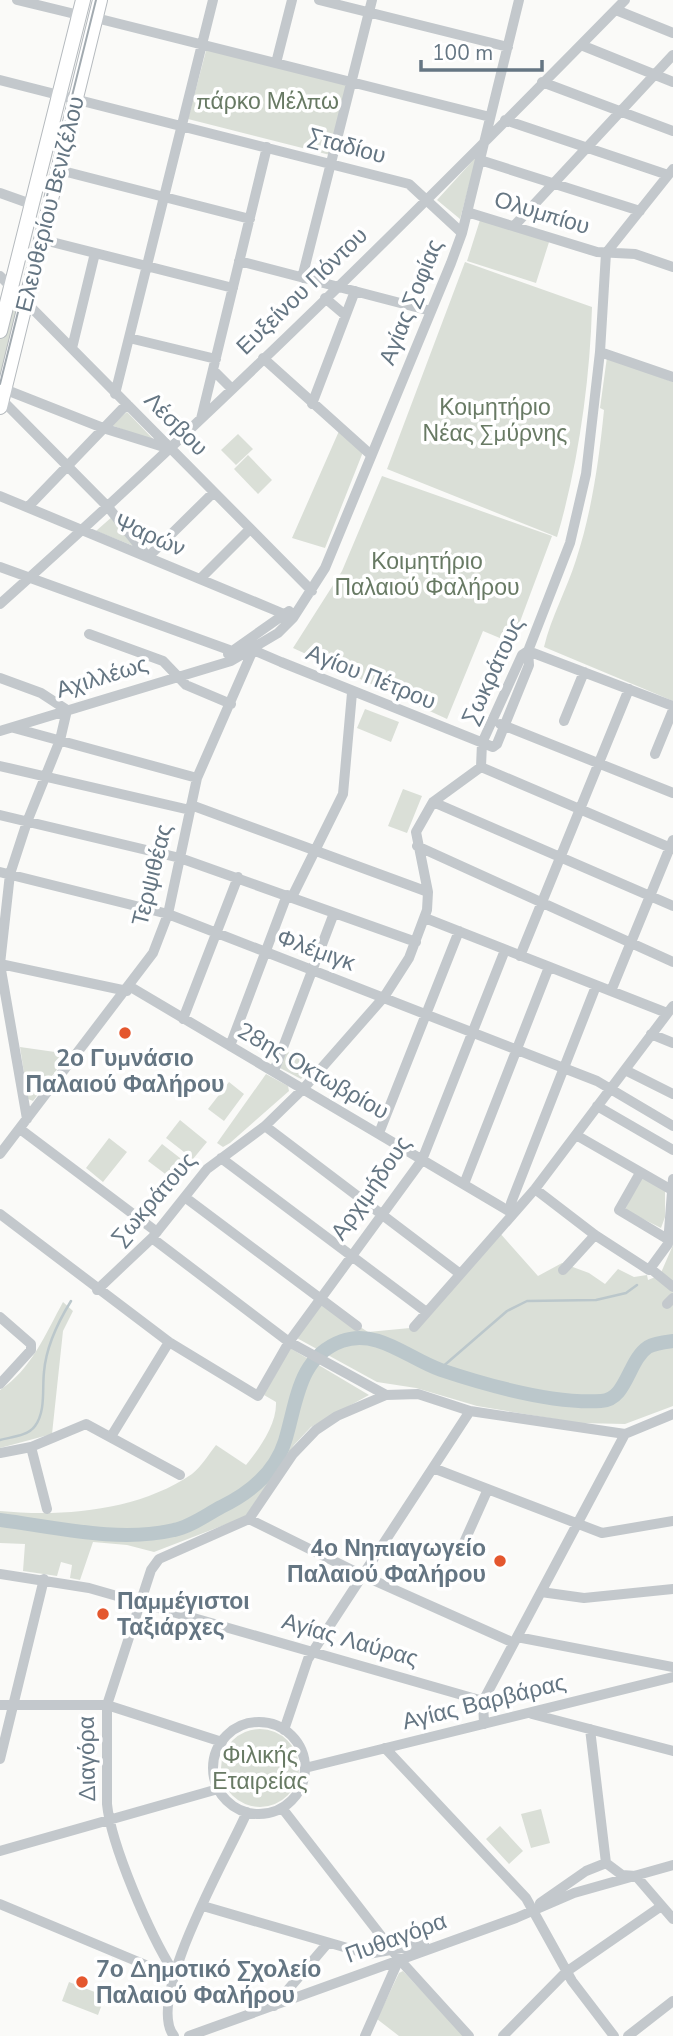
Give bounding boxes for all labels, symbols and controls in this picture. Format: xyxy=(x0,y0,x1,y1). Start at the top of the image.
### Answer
scale bar xyxy=(421,28,542,72)
text: 100 m xyxy=(432,39,493,67)
park label: πάρκο Μέλπω xyxy=(197,86,339,117)
street label: Ελευθερίου Βενιζέλου xyxy=(8,93,92,315)
street label: Σταδίου xyxy=(305,121,389,171)
street label: Ολυμπίου xyxy=(490,184,594,242)
street label: Ευξείνου Πόντου xyxy=(230,220,374,362)
street label: Αγίας Σοφίας xyxy=(372,235,450,369)
street label: Λέσβου xyxy=(137,385,215,463)
park label: Κοιμητήριο Νέας Σμύρνης xyxy=(423,392,567,449)
street label: Ψαρών xyxy=(110,506,190,564)
park label: Κοιμητήριο Παλαιού Φαλήρου xyxy=(334,546,520,603)
street label: Σωκράτους xyxy=(455,612,531,730)
street label: Αγίου Πέτρου xyxy=(302,637,440,717)
street label: Αχιλλέως xyxy=(52,648,152,706)
street label: Τερψιθέας xyxy=(124,821,180,929)
street label: Φλέμιγκ xyxy=(273,922,360,979)
street label: 28ης Οκτωβρίου xyxy=(232,1015,394,1127)
marker: 2ο Γυμνάσιο Παλαιού Φαλήρου xyxy=(117,1025,133,1041)
place label: 2ο Γυμνάσιο Παλαιού Φαλήρου xyxy=(26,1043,224,1100)
street label: Αρχιμήδους xyxy=(324,1130,418,1246)
street label: Σωκράτους xyxy=(105,1145,203,1253)
place label: 4ο Νηπιαγωγείο Παλαιού Φαλήρου xyxy=(287,1533,486,1590)
marker: 4ο Νηπιαγωγείο Παλαιού Φαλήρου xyxy=(492,1553,508,1569)
place label: Παμμέγιστοι Ταξιάρχες xyxy=(117,1586,250,1643)
marker: Παμμέγιστοι Ταξιάρχες xyxy=(95,1606,111,1622)
street label: Αγίας Λαύρας xyxy=(278,1606,422,1674)
street label: Αγίας Βαρβάρας xyxy=(399,1667,569,1737)
street label: Διαγόρα xyxy=(71,1716,103,1802)
park label: Φιλικής Εταιρείας xyxy=(212,1740,308,1797)
street label: Πυθαγόρα xyxy=(341,1905,451,1971)
place label: 7ο Δημοτικό Σχολείο Παλαιού Φαλήρου xyxy=(96,1954,321,2011)
marker: 7ο Δημοτικό Σχολείο Παλαιού Φαλήρου xyxy=(74,1974,90,1990)

